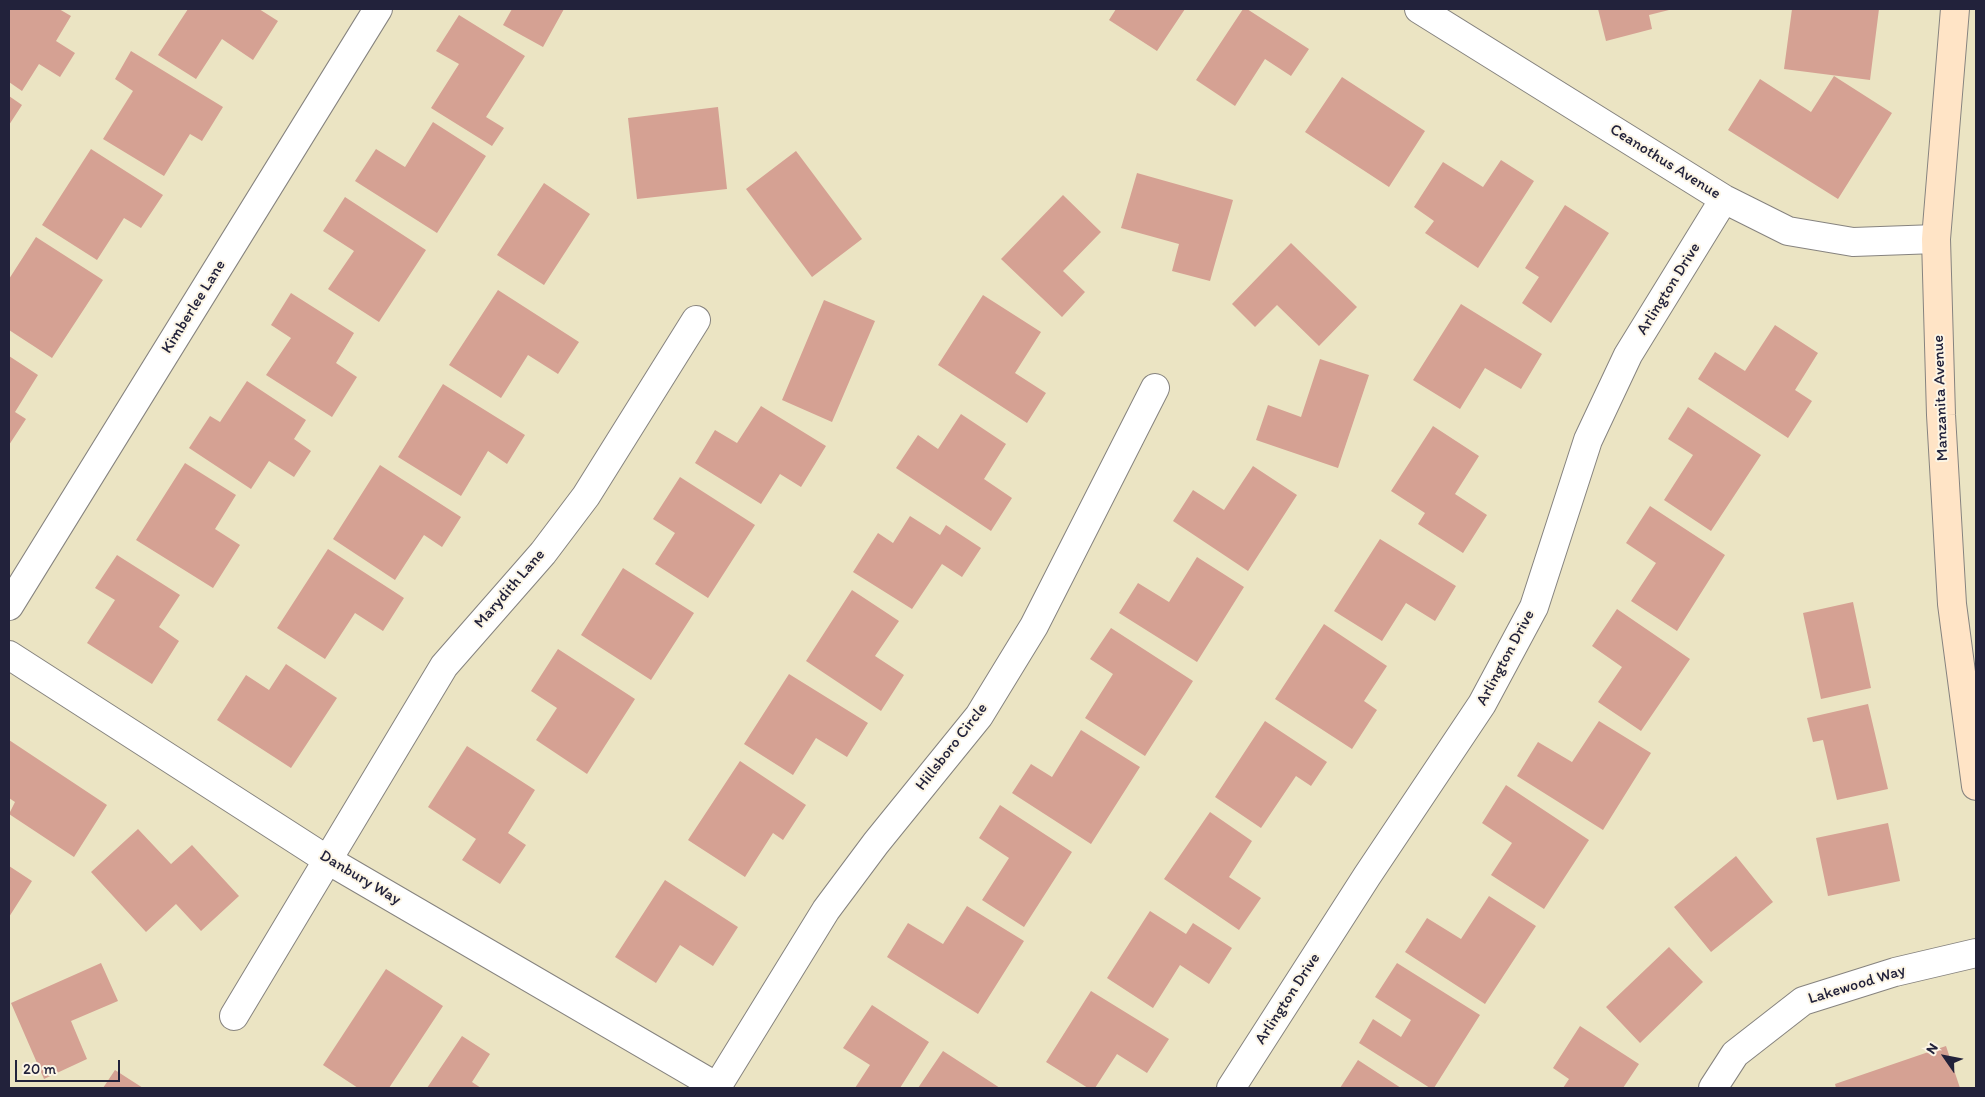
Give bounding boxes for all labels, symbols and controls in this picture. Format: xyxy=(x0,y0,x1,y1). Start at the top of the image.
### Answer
street label: Ceanothus Avenue xyxy=(1606,120,1724,204)
street label: Arlington Drive xyxy=(1633,239,1705,339)
street label: Kimberlee Lane xyxy=(158,257,230,357)
street label: Manzanita Avenue xyxy=(1929,335,1953,461)
street label: Marydith Lane xyxy=(470,546,550,632)
street label: Arlington Drive xyxy=(1473,607,1539,709)
street label: Hillsboro Circle xyxy=(912,699,992,795)
street label: Danbury Way xyxy=(316,846,404,910)
street label: Arlington Drive xyxy=(1251,950,1325,1048)
street label: Lakewood Way xyxy=(1806,961,1908,1009)
north arrow xyxy=(1920,1032,1970,1082)
text: N xyxy=(1922,1040,1942,1057)
scale bar xyxy=(18,1050,122,1082)
text: 20 m xyxy=(23,1060,56,1078)

